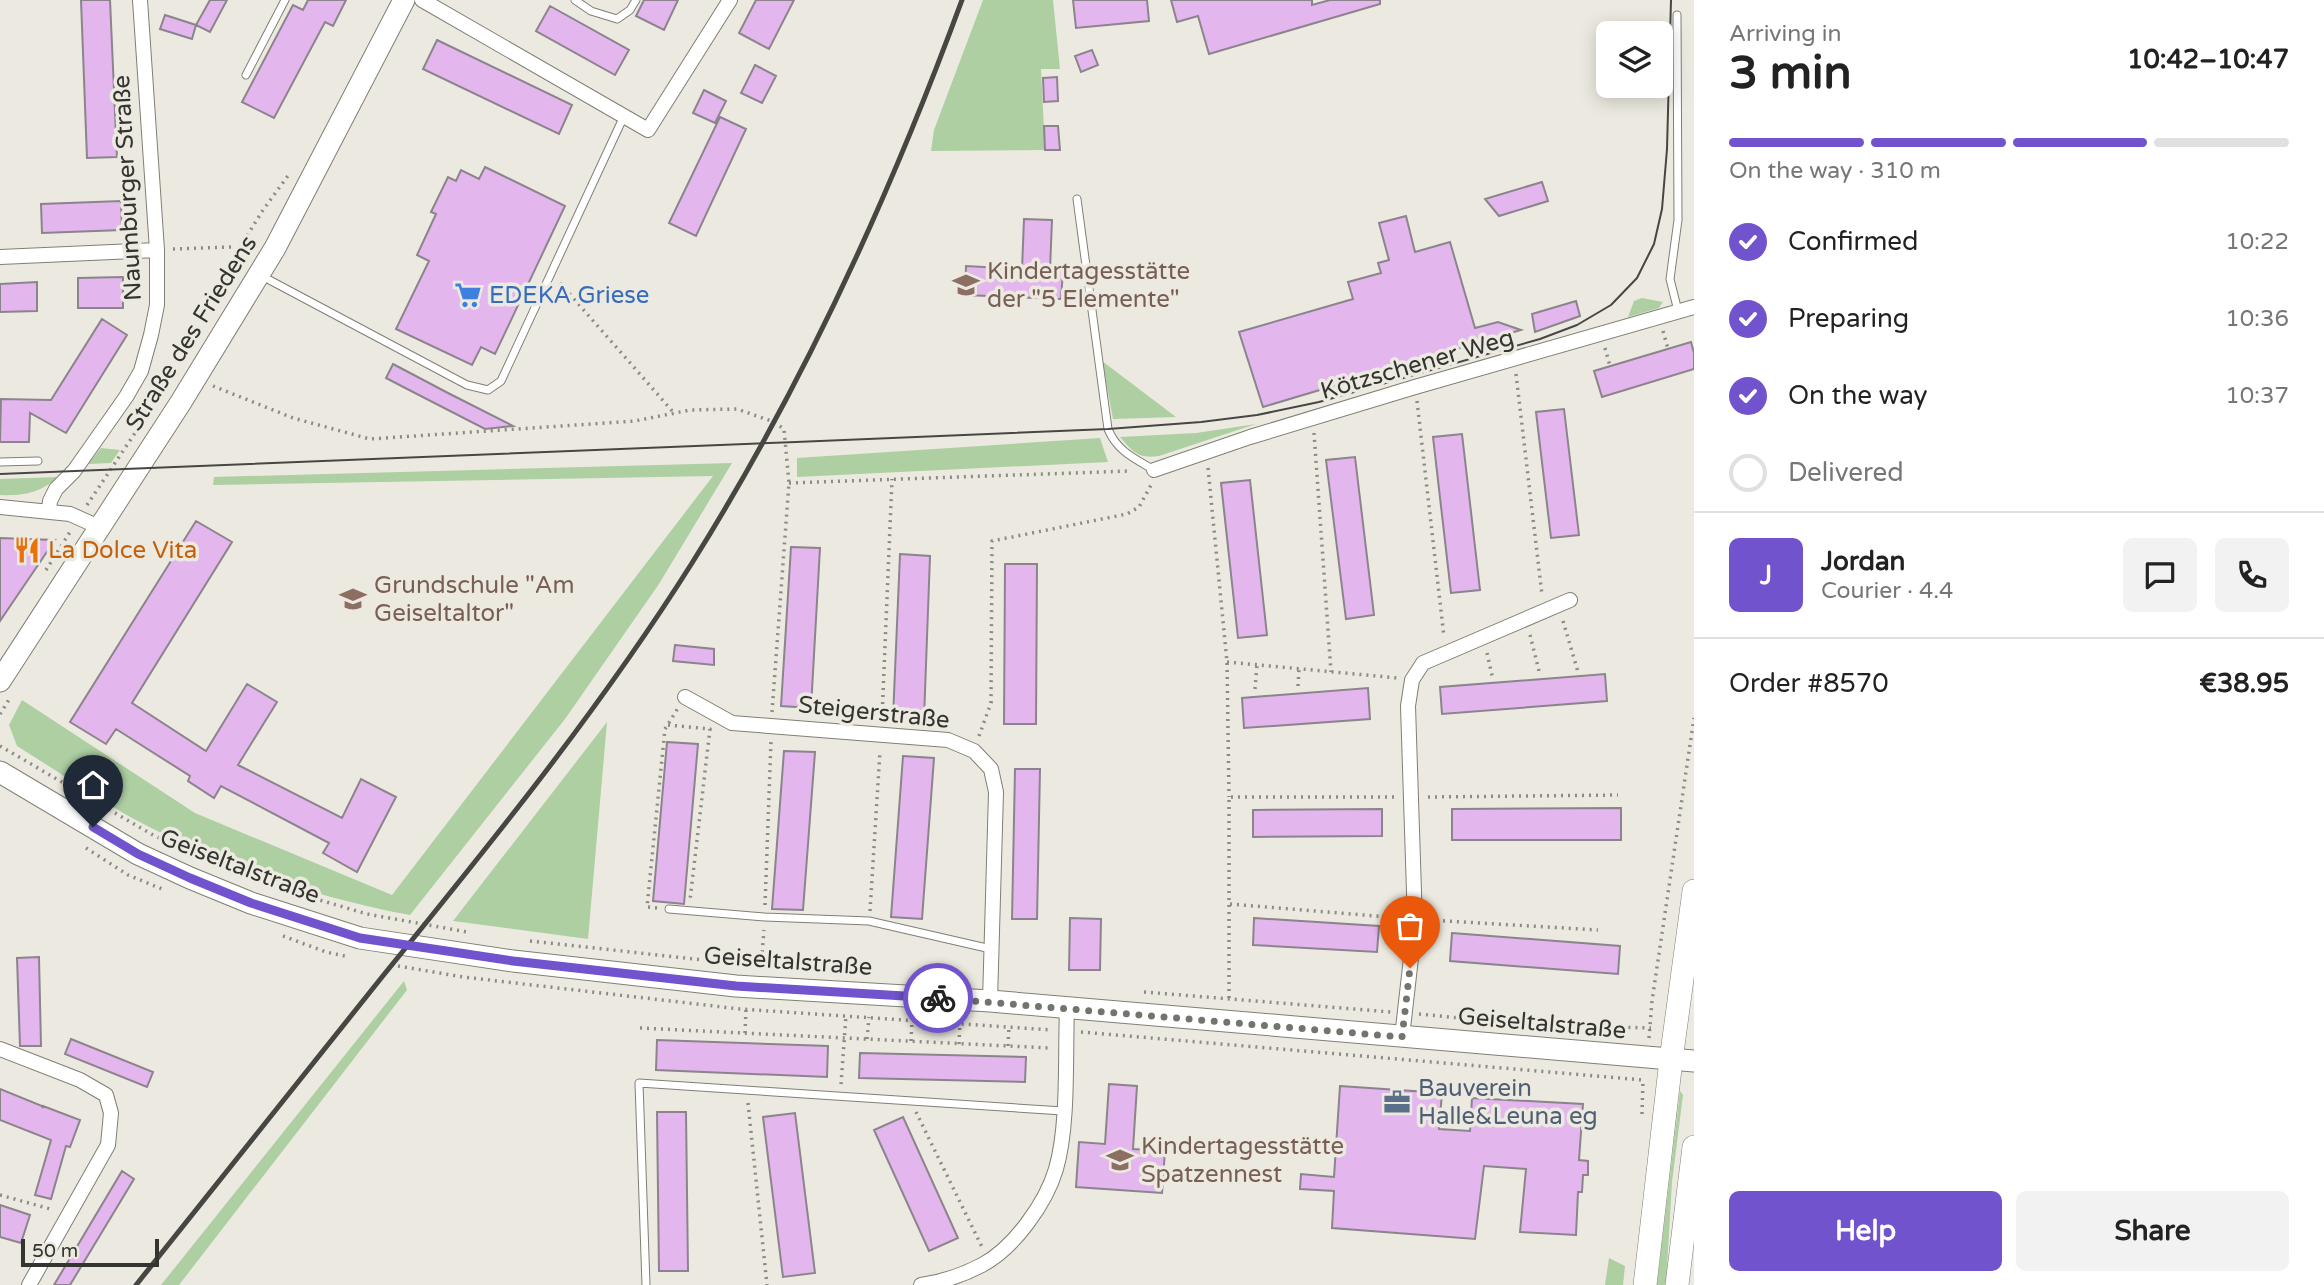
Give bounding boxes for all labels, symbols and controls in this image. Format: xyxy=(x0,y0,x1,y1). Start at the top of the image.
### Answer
text: Arriving in xyxy=(1729,20,1842,48)
map controls xyxy=(1596,21,1673,98)
button: layers xyxy=(1596,21,1673,98)
text: 10:42–10:47 xyxy=(2127,44,2289,75)
text: 3 min xyxy=(1729,46,1852,101)
street label: Naumburger Straße xyxy=(107,74,148,302)
text: On the way · 310 m xyxy=(1729,157,1941,185)
icon: check xyxy=(1729,223,1767,261)
text: Confirmed xyxy=(1788,226,1918,257)
text: 10:22 xyxy=(2225,228,2289,256)
street label: Straße des Friedens xyxy=(120,230,263,436)
place label: Kindertagesstätte der "5 Elemente" xyxy=(987,257,1190,314)
school or university icon: Kindertagesstätte der "5 Elemente" xyxy=(951,270,981,300)
supermarket icon: EDEKA Griese xyxy=(453,280,483,310)
place label: EDEKA Griese xyxy=(489,281,649,310)
icon: check xyxy=(1729,300,1767,338)
text: Preparing xyxy=(1788,303,1909,334)
text: 10:36 xyxy=(2225,305,2289,333)
street label: Kötzschener Weg xyxy=(1317,323,1517,406)
icon: check xyxy=(1729,377,1767,415)
text: On the way xyxy=(1788,380,1928,411)
text: 10:37 xyxy=(2225,382,2289,410)
text: Delivered xyxy=(1788,457,1904,488)
restaurant icon: La Dolce Vita xyxy=(12,535,42,565)
place label: La Dolce Vita xyxy=(48,536,197,565)
button: chat xyxy=(2123,538,2197,612)
button: phone xyxy=(2215,538,2289,612)
text: Jordan xyxy=(1821,546,1905,577)
text: J xyxy=(1760,560,1772,591)
place label: Grundschule "Am Geiseltaltor" xyxy=(374,571,575,628)
text: Courier · 4.4 xyxy=(1821,577,1953,605)
school or university icon: Grundschule "Am Geiseltaltor" xyxy=(338,584,368,614)
text: Order #8570 xyxy=(1729,668,1889,699)
text: €38.95 xyxy=(2199,668,2289,699)
street label: Steigerstraße xyxy=(797,690,951,735)
pin xyxy=(63,755,123,827)
icon: home xyxy=(74,766,112,804)
street label: Geiseltalstraße xyxy=(156,823,324,910)
pin xyxy=(1380,896,1440,968)
icon: bag xyxy=(1391,907,1429,945)
street label: Geiseltalstraße xyxy=(703,941,873,982)
courier xyxy=(903,963,973,1033)
icon: bike xyxy=(919,979,957,1017)
street label: Geiseltalstraße xyxy=(1457,1002,1627,1045)
place label: Bauverein Halle&Leuna eg xyxy=(1418,1074,1598,1131)
office icon: Bauverein Halle&Leuna eg xyxy=(1382,1087,1412,1117)
place label: Kindertagesstätte Spatzennest xyxy=(1141,1132,1344,1189)
school or university icon: Kindertagesstätte Spatzennest xyxy=(1105,1145,1135,1175)
button: Help xyxy=(1729,1191,2002,1271)
button: Share xyxy=(2016,1191,2289,1271)
scale bar xyxy=(21,1236,159,1268)
text: 50 m xyxy=(32,1240,78,1262)

